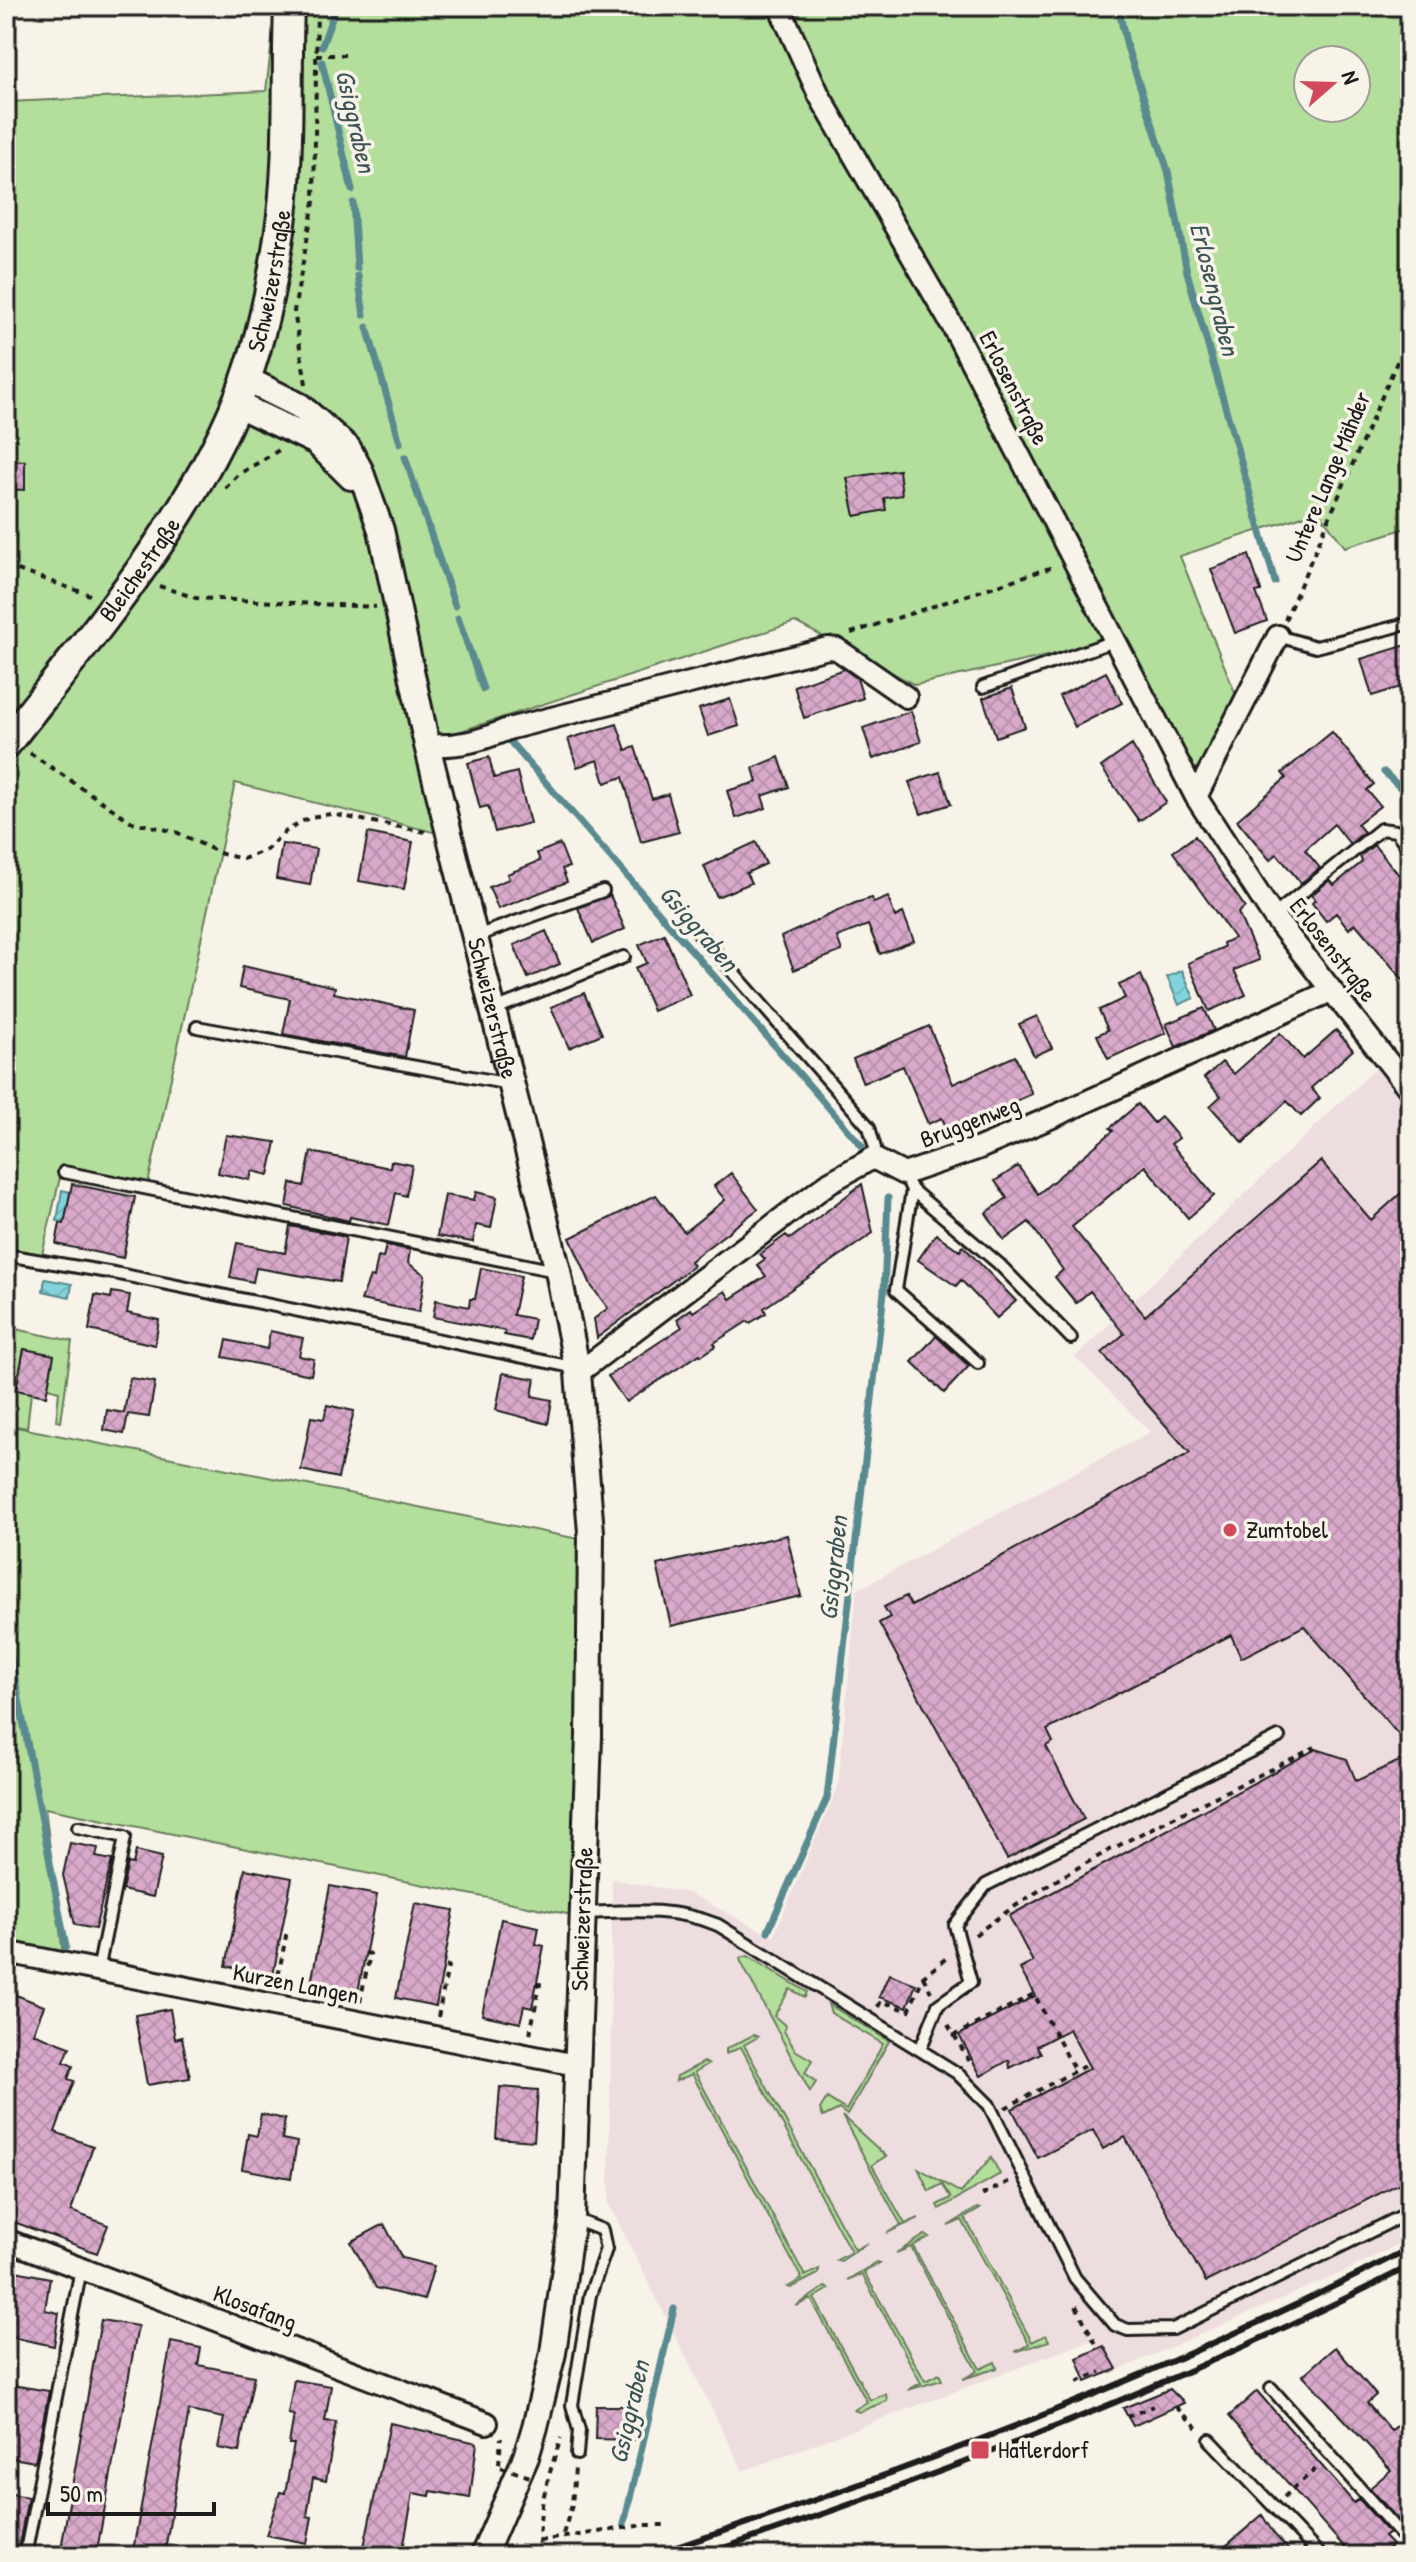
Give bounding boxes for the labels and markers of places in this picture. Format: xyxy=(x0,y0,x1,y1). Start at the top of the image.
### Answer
place label: Zumtobel xyxy=(1246,1513,1328,1545)
marker: Zumtobel xyxy=(1221,1521,1239,1539)
place label: Hatlerdorf xyxy=(998,2433,1089,2465)
marker: Hatlerdorf xyxy=(969,2439,991,2461)

